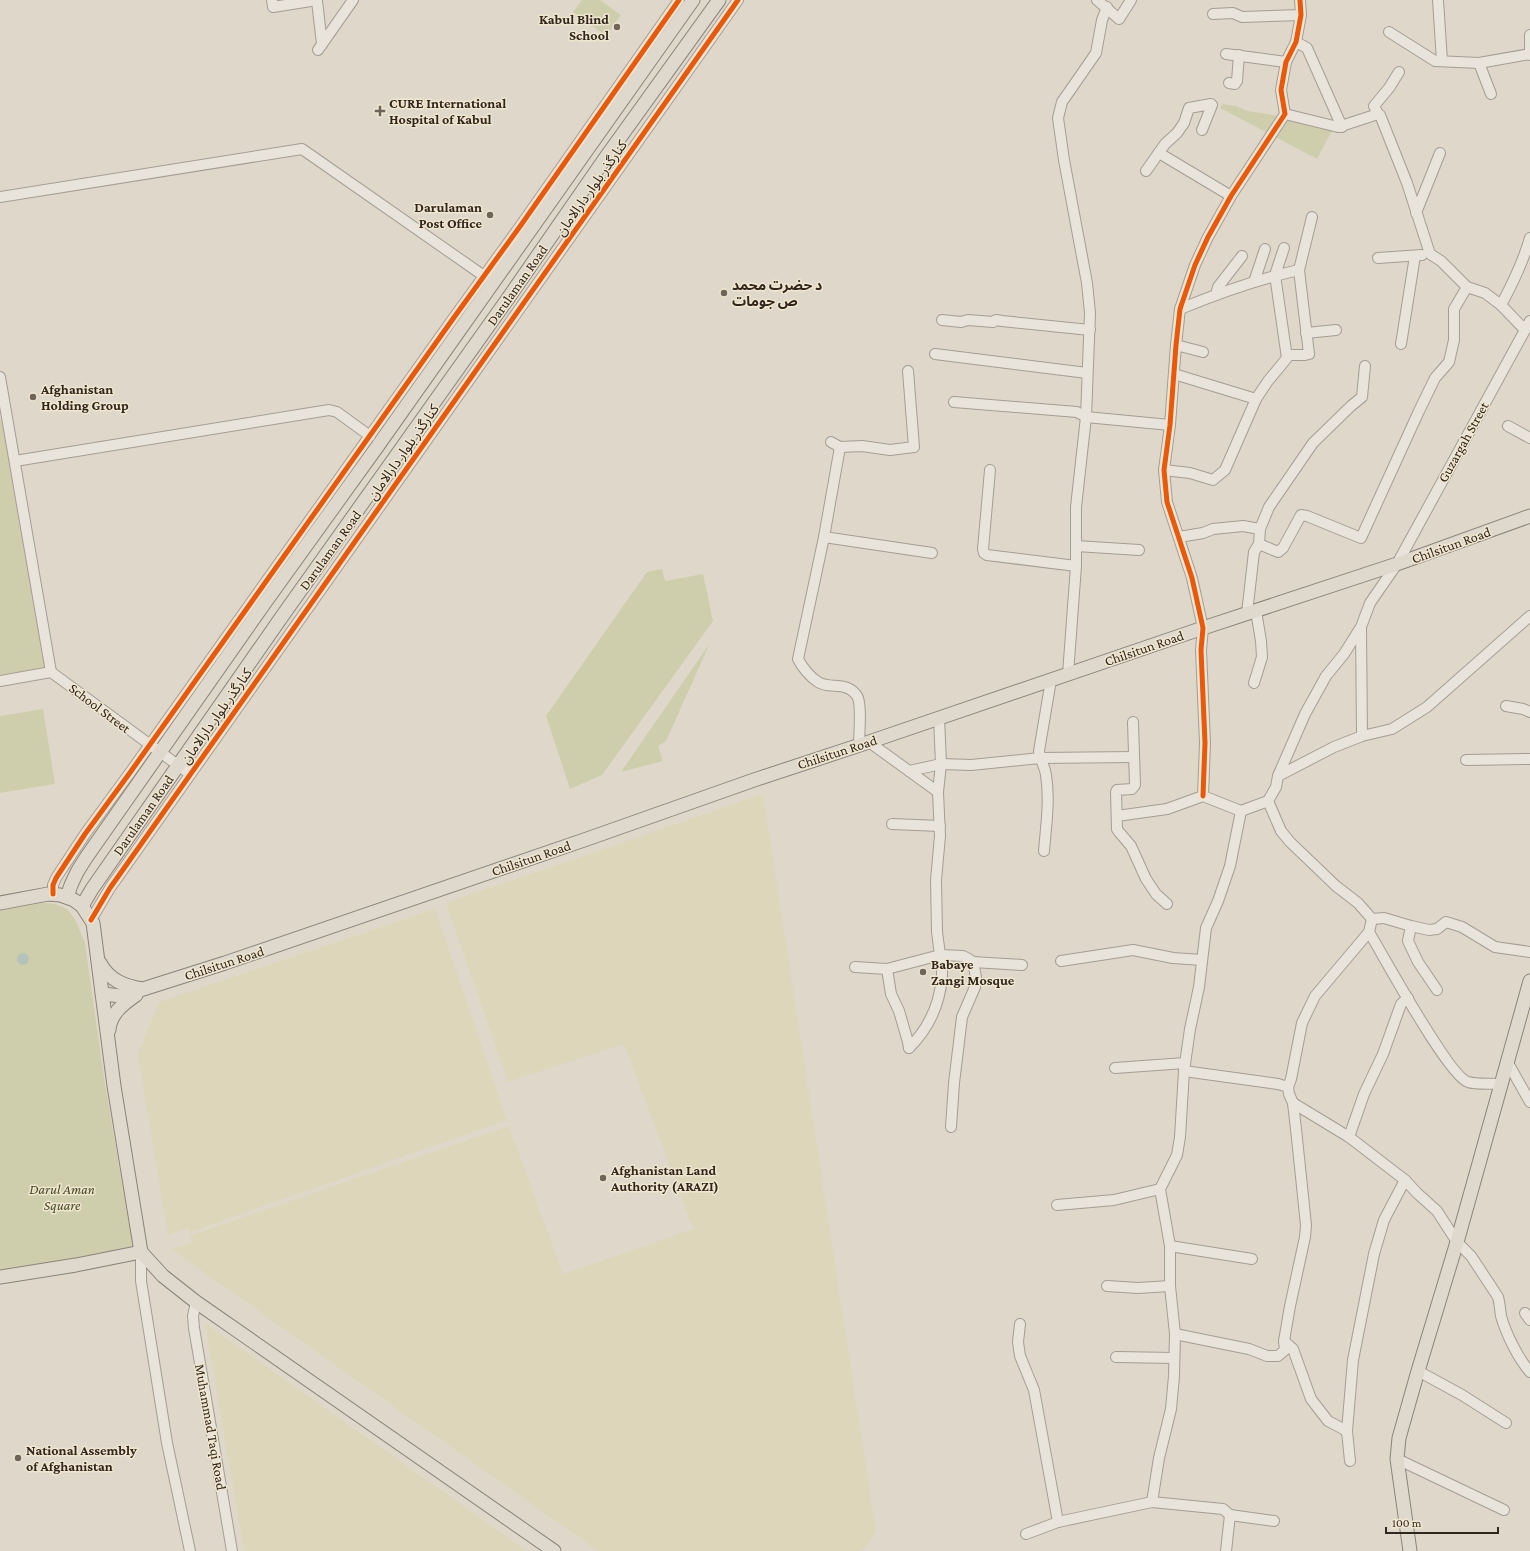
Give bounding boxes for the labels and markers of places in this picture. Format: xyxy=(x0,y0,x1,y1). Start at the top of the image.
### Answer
place label: Kabul Blind School xyxy=(539,11,609,43)
marker: Kabul Blind School xyxy=(612,22,622,32)
place label: CURE International Hospital of Kabul xyxy=(389,95,506,127)
marker: CURE International Hospital of Kabul xyxy=(374,105,386,117)
place label: Darulaman Post Office xyxy=(414,199,482,231)
marker: Darulaman Post Office xyxy=(485,210,495,220)
place label: د حضرت محمد ص جومات xyxy=(732,277,822,309)
marker: د حضرت محمد ص جومات xyxy=(719,288,729,298)
place label: Afghanistan Holding Group xyxy=(40,381,129,413)
marker: Afghanistan Holding Group xyxy=(28,392,38,402)
place label: Babaye Zangi Mosque xyxy=(931,956,1015,988)
marker: Babaye Zangi Mosque xyxy=(918,967,928,977)
place label: Afghanistan Land Authority (ARAZI) xyxy=(610,1162,719,1195)
marker: Afghanistan Land Authority (ARAZI) xyxy=(598,1173,608,1183)
place label: National Assembly of Afghanistan xyxy=(26,1442,137,1474)
marker: National Assembly of Afghanistan xyxy=(13,1453,23,1463)

